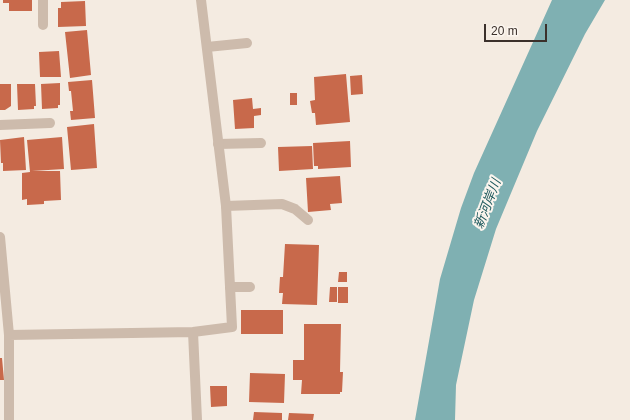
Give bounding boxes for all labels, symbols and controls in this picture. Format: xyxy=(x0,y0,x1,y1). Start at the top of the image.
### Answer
scale bar xyxy=(486,16,549,42)
text: 20 m xyxy=(491,24,518,38)
water label: 新河岸川 xyxy=(471,177,505,231)

